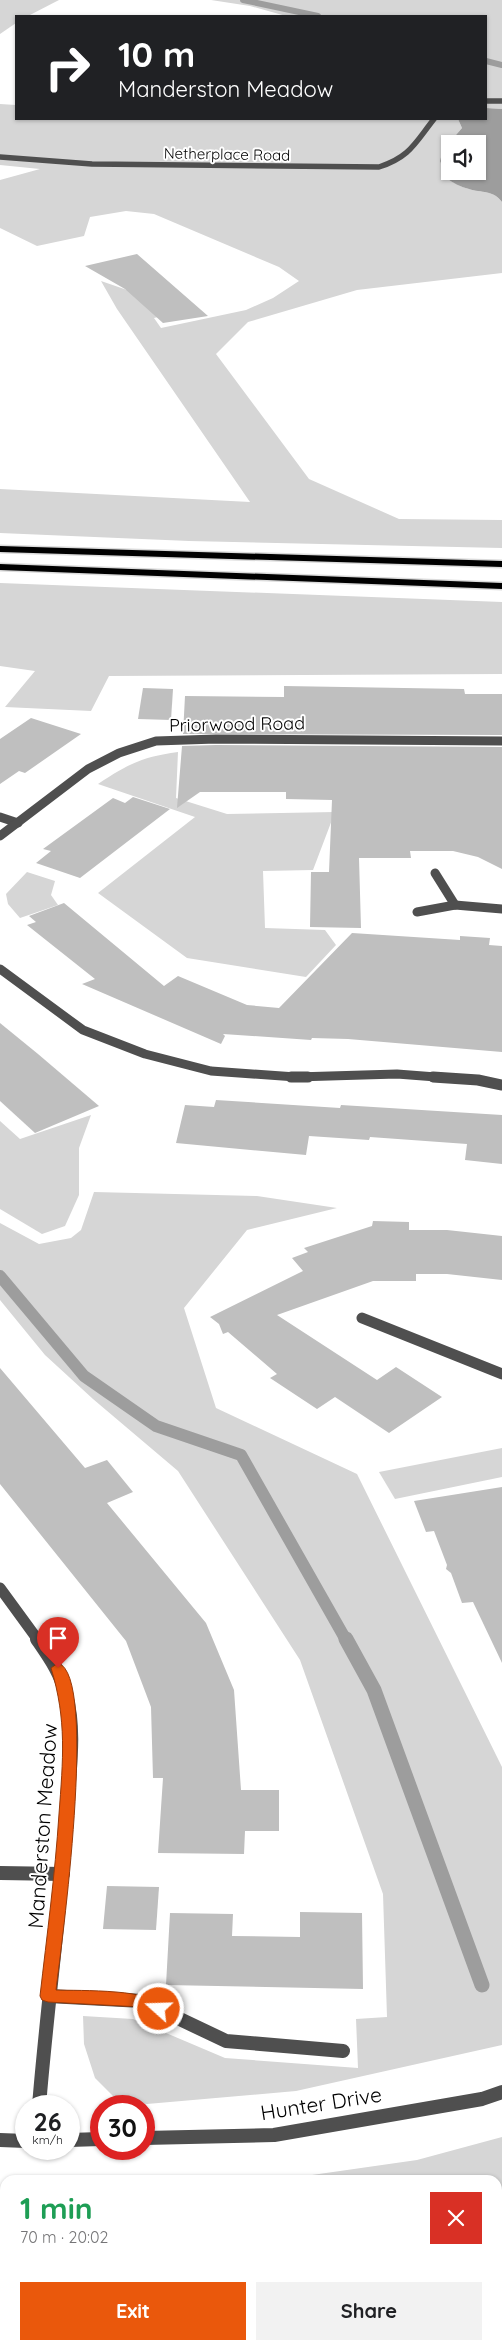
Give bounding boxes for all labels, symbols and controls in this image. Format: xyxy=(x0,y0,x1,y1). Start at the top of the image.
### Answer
text: 10 m xyxy=(118,32,195,76)
icon: right xyxy=(35,35,100,100)
text: Manderston Meadow xyxy=(118,75,333,103)
map controls xyxy=(441,135,486,180)
button: sound xyxy=(441,135,486,180)
street label: Netherplace Road xyxy=(164,143,290,165)
street label: Priorwood Road xyxy=(169,711,305,737)
pin xyxy=(37,1617,79,1668)
icon: arrive xyxy=(44,1624,72,1652)
street label: Manderston Meadow xyxy=(22,1722,62,1929)
position arrow xyxy=(132,1982,184,2034)
street label: Hunter Drive xyxy=(258,2081,384,2125)
speed limit sign: 30 xyxy=(90,2095,155,2160)
text: 26 xyxy=(33,2106,62,2137)
text: km/h xyxy=(32,2132,63,2147)
text: 1 min xyxy=(20,2189,93,2227)
button: close xyxy=(430,2192,482,2244)
text: 70 m · 20:02 xyxy=(20,2227,108,2247)
button: Exit xyxy=(20,2282,246,2340)
button: Share xyxy=(256,2282,482,2340)

